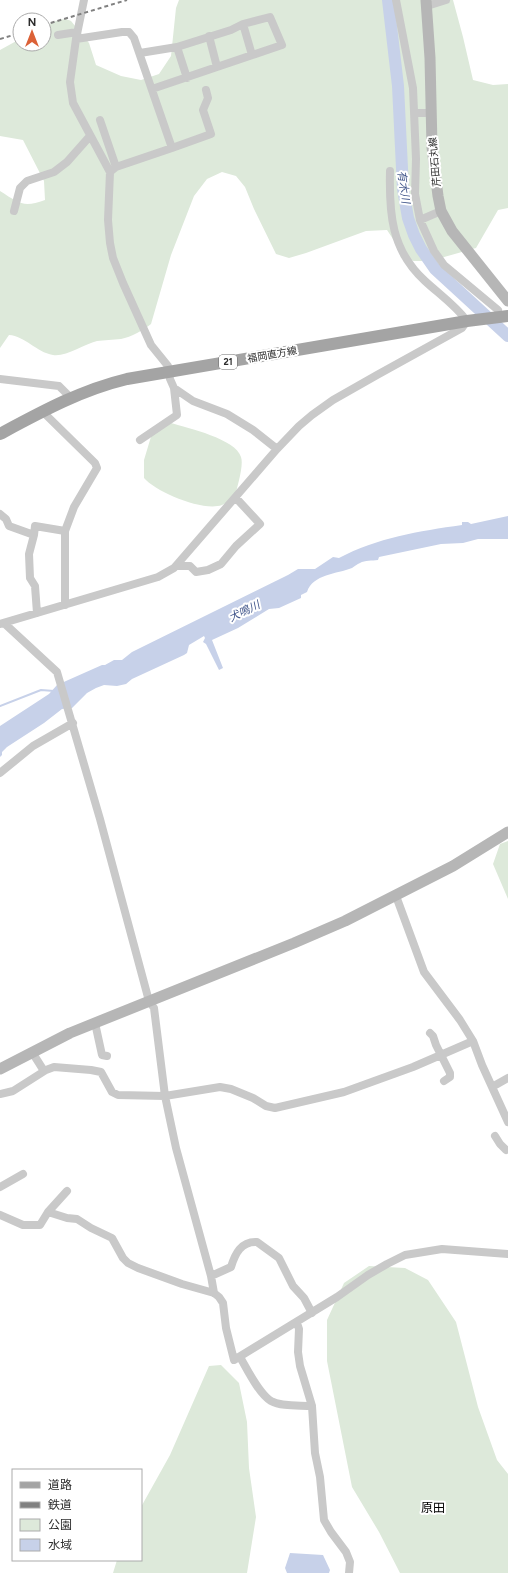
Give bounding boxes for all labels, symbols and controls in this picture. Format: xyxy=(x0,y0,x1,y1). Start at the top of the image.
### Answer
north arrow xyxy=(12,12,52,52)
text: N xyxy=(28,16,36,29)
street label: 芹田石丸線 xyxy=(426,136,443,187)
water label: 有木川 xyxy=(395,170,412,205)
street label: 福岡直方線 xyxy=(246,344,298,365)
road number: 21 xyxy=(219,355,237,369)
water label: 犬鳴川 xyxy=(227,598,263,625)
legend xyxy=(12,1469,142,1561)
text: 道路 xyxy=(48,1478,72,1492)
text: 鉄道 xyxy=(48,1498,72,1512)
district label: 原田 xyxy=(421,1501,445,1515)
text: 公園 xyxy=(48,1518,72,1532)
text: 水域 xyxy=(48,1538,72,1552)

